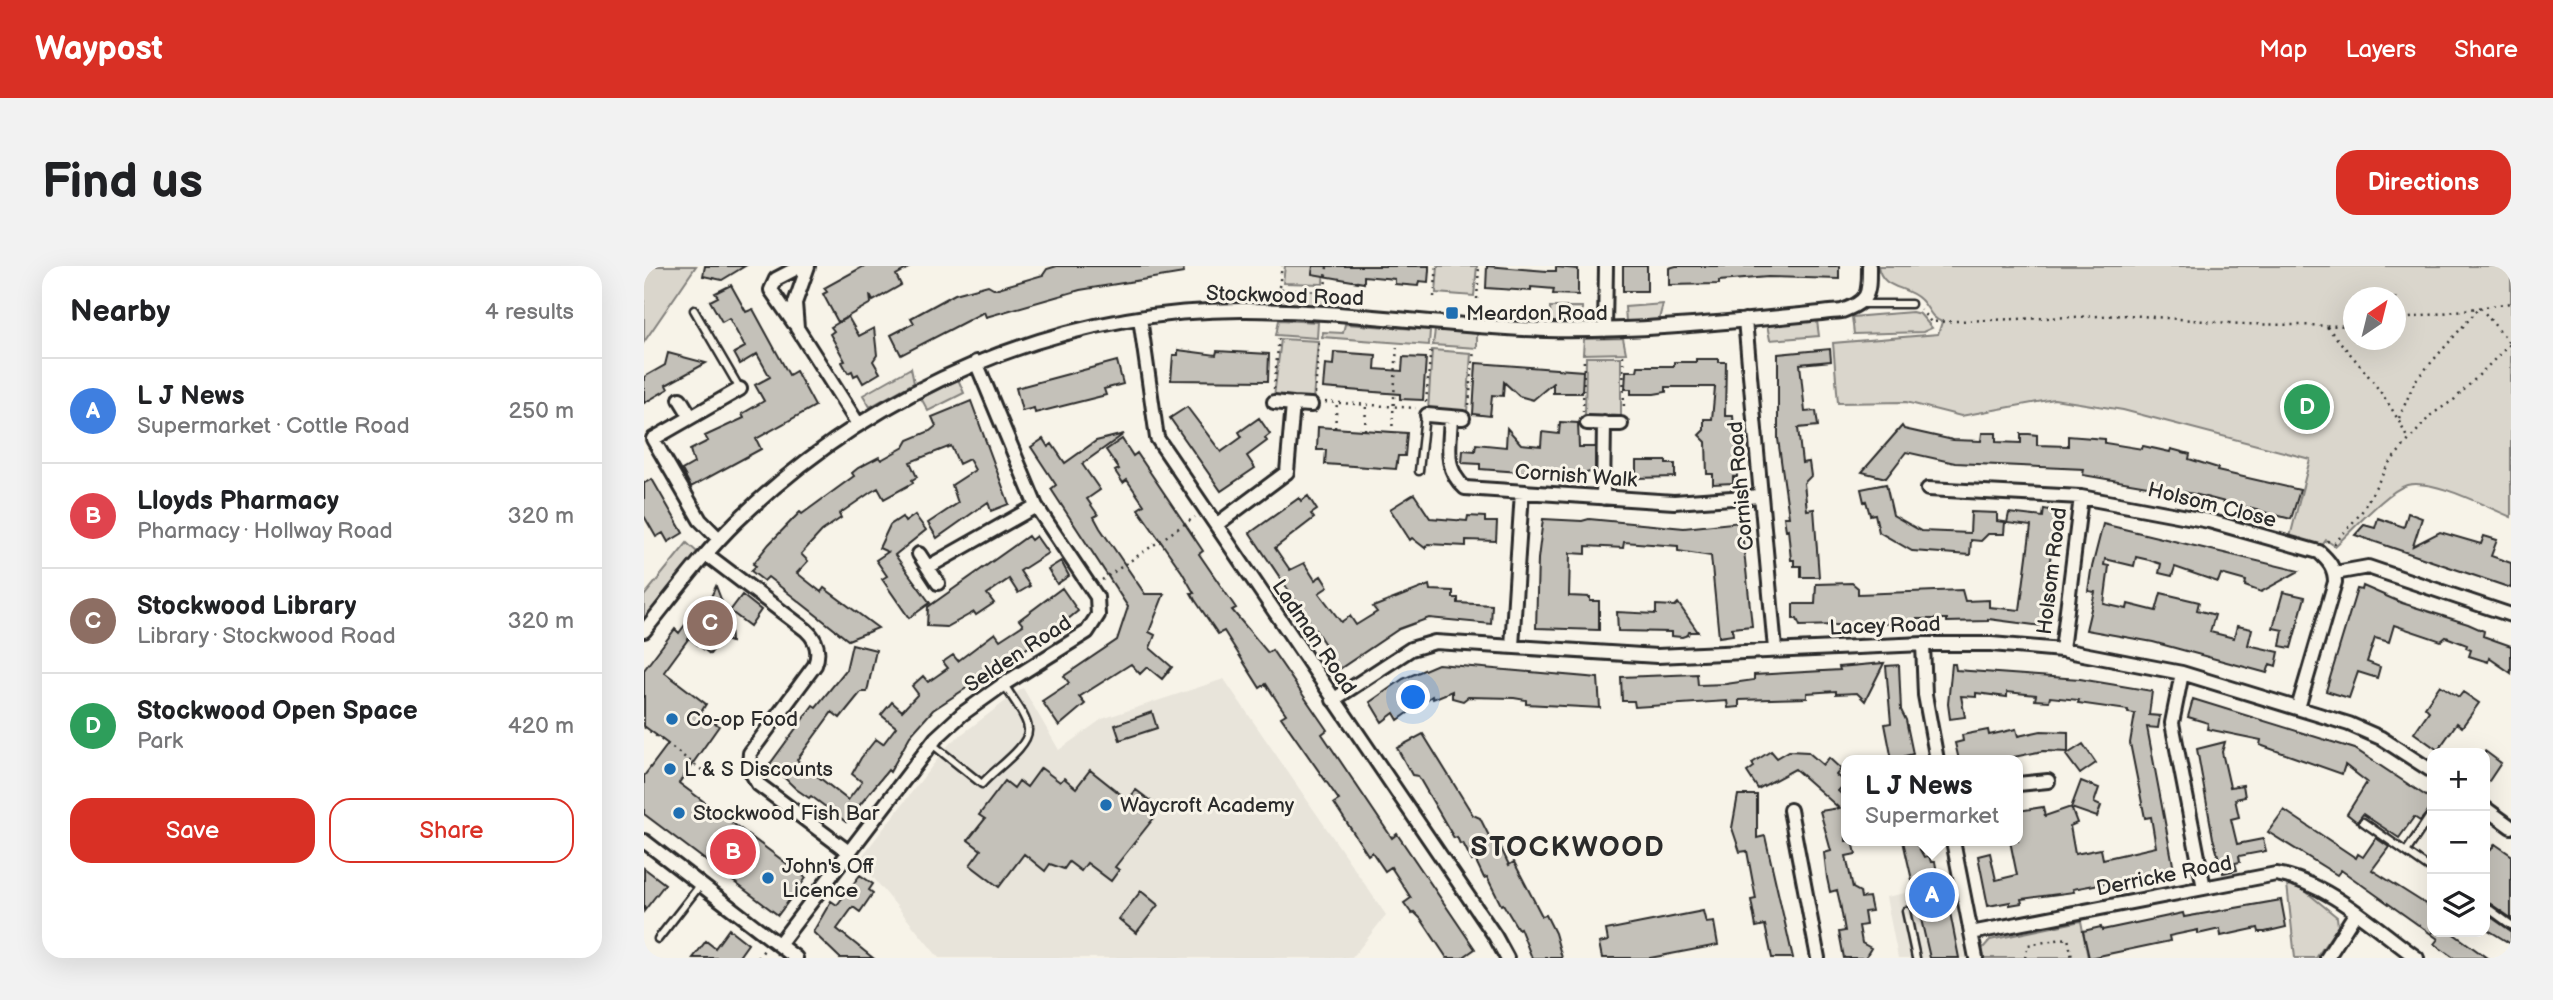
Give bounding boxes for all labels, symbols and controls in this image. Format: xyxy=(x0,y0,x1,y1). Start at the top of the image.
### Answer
text: Waypost xyxy=(35,29,163,69)
text: Map xyxy=(2259,35,2307,64)
text: Layers xyxy=(2345,35,2416,64)
text: Share xyxy=(2454,35,2518,64)
button: Directions xyxy=(2336,150,2511,215)
text: Find us xyxy=(42,153,203,212)
street label: Stockwood Road xyxy=(1206,281,1364,311)
north arrow xyxy=(2343,287,2406,350)
text: Nearby xyxy=(70,294,170,330)
text: 4 results xyxy=(485,298,574,326)
place label: Meardon Road xyxy=(1466,301,1608,326)
marker: Meardon Road xyxy=(1444,305,1460,321)
text: L J News xyxy=(137,381,244,412)
pin: D xyxy=(2284,381,2330,433)
text: A xyxy=(86,397,100,425)
text: 250 m xyxy=(508,397,574,425)
text: Supermarket · Cottle Road xyxy=(137,412,410,440)
street label: Cornish Road xyxy=(1723,420,1759,552)
street label: Cornish Walk xyxy=(1514,459,1639,493)
street label: Holsom Close xyxy=(2145,477,2279,533)
text: Lloyds Pharmacy xyxy=(137,486,339,517)
text: B xyxy=(85,502,101,530)
text: 320 m xyxy=(508,502,574,530)
street label: Holsom Road xyxy=(2032,506,2072,636)
text: Pharmacy · Hollway Road xyxy=(137,517,393,545)
street label: Ladman Road xyxy=(1266,575,1362,699)
text: Stockwood Library xyxy=(137,591,356,622)
pin: C xyxy=(687,597,733,649)
text: C xyxy=(85,607,101,635)
text: 320 m xyxy=(508,607,574,635)
street label: Selden Road xyxy=(960,610,1076,698)
street label: Lacey Road xyxy=(1829,612,1941,640)
text: Library · Stockwood Road xyxy=(137,622,396,650)
your location xyxy=(1396,680,1430,714)
text: Stockwood Open Space xyxy=(137,696,418,727)
place label: Co-op Food xyxy=(686,707,798,732)
marker: Co-op Food xyxy=(664,711,680,727)
text: D xyxy=(85,712,101,740)
text: 420 m xyxy=(508,712,574,740)
text: Park xyxy=(137,727,183,755)
map controls xyxy=(2427,748,2490,937)
button: + xyxy=(2427,748,2490,811)
popup xyxy=(1841,755,2023,846)
place label: L & S Discounts xyxy=(684,757,833,782)
marker: L & S Discounts xyxy=(662,761,678,777)
text: L J News xyxy=(1865,771,1972,802)
place label: Waycroft Academy xyxy=(1120,793,1295,818)
marker: Waycroft Academy xyxy=(1098,797,1114,813)
button: Save xyxy=(70,798,315,863)
button: Share xyxy=(329,798,574,863)
place label: Stockwood Fish Bar xyxy=(693,801,880,826)
text: Supermarket xyxy=(1865,802,1999,830)
marker: Stockwood Fish Bar xyxy=(671,805,687,821)
button: − xyxy=(2427,811,2490,874)
pin: B xyxy=(710,826,756,878)
district label: STOCKWOOD xyxy=(1470,831,1666,864)
street label: Derricke Road xyxy=(2094,851,2234,901)
place label: John's Off Licence xyxy=(782,854,875,903)
pin: A xyxy=(1909,869,1955,921)
marker: John's Off Licence xyxy=(760,870,776,886)
button: layers xyxy=(2427,874,2490,937)

